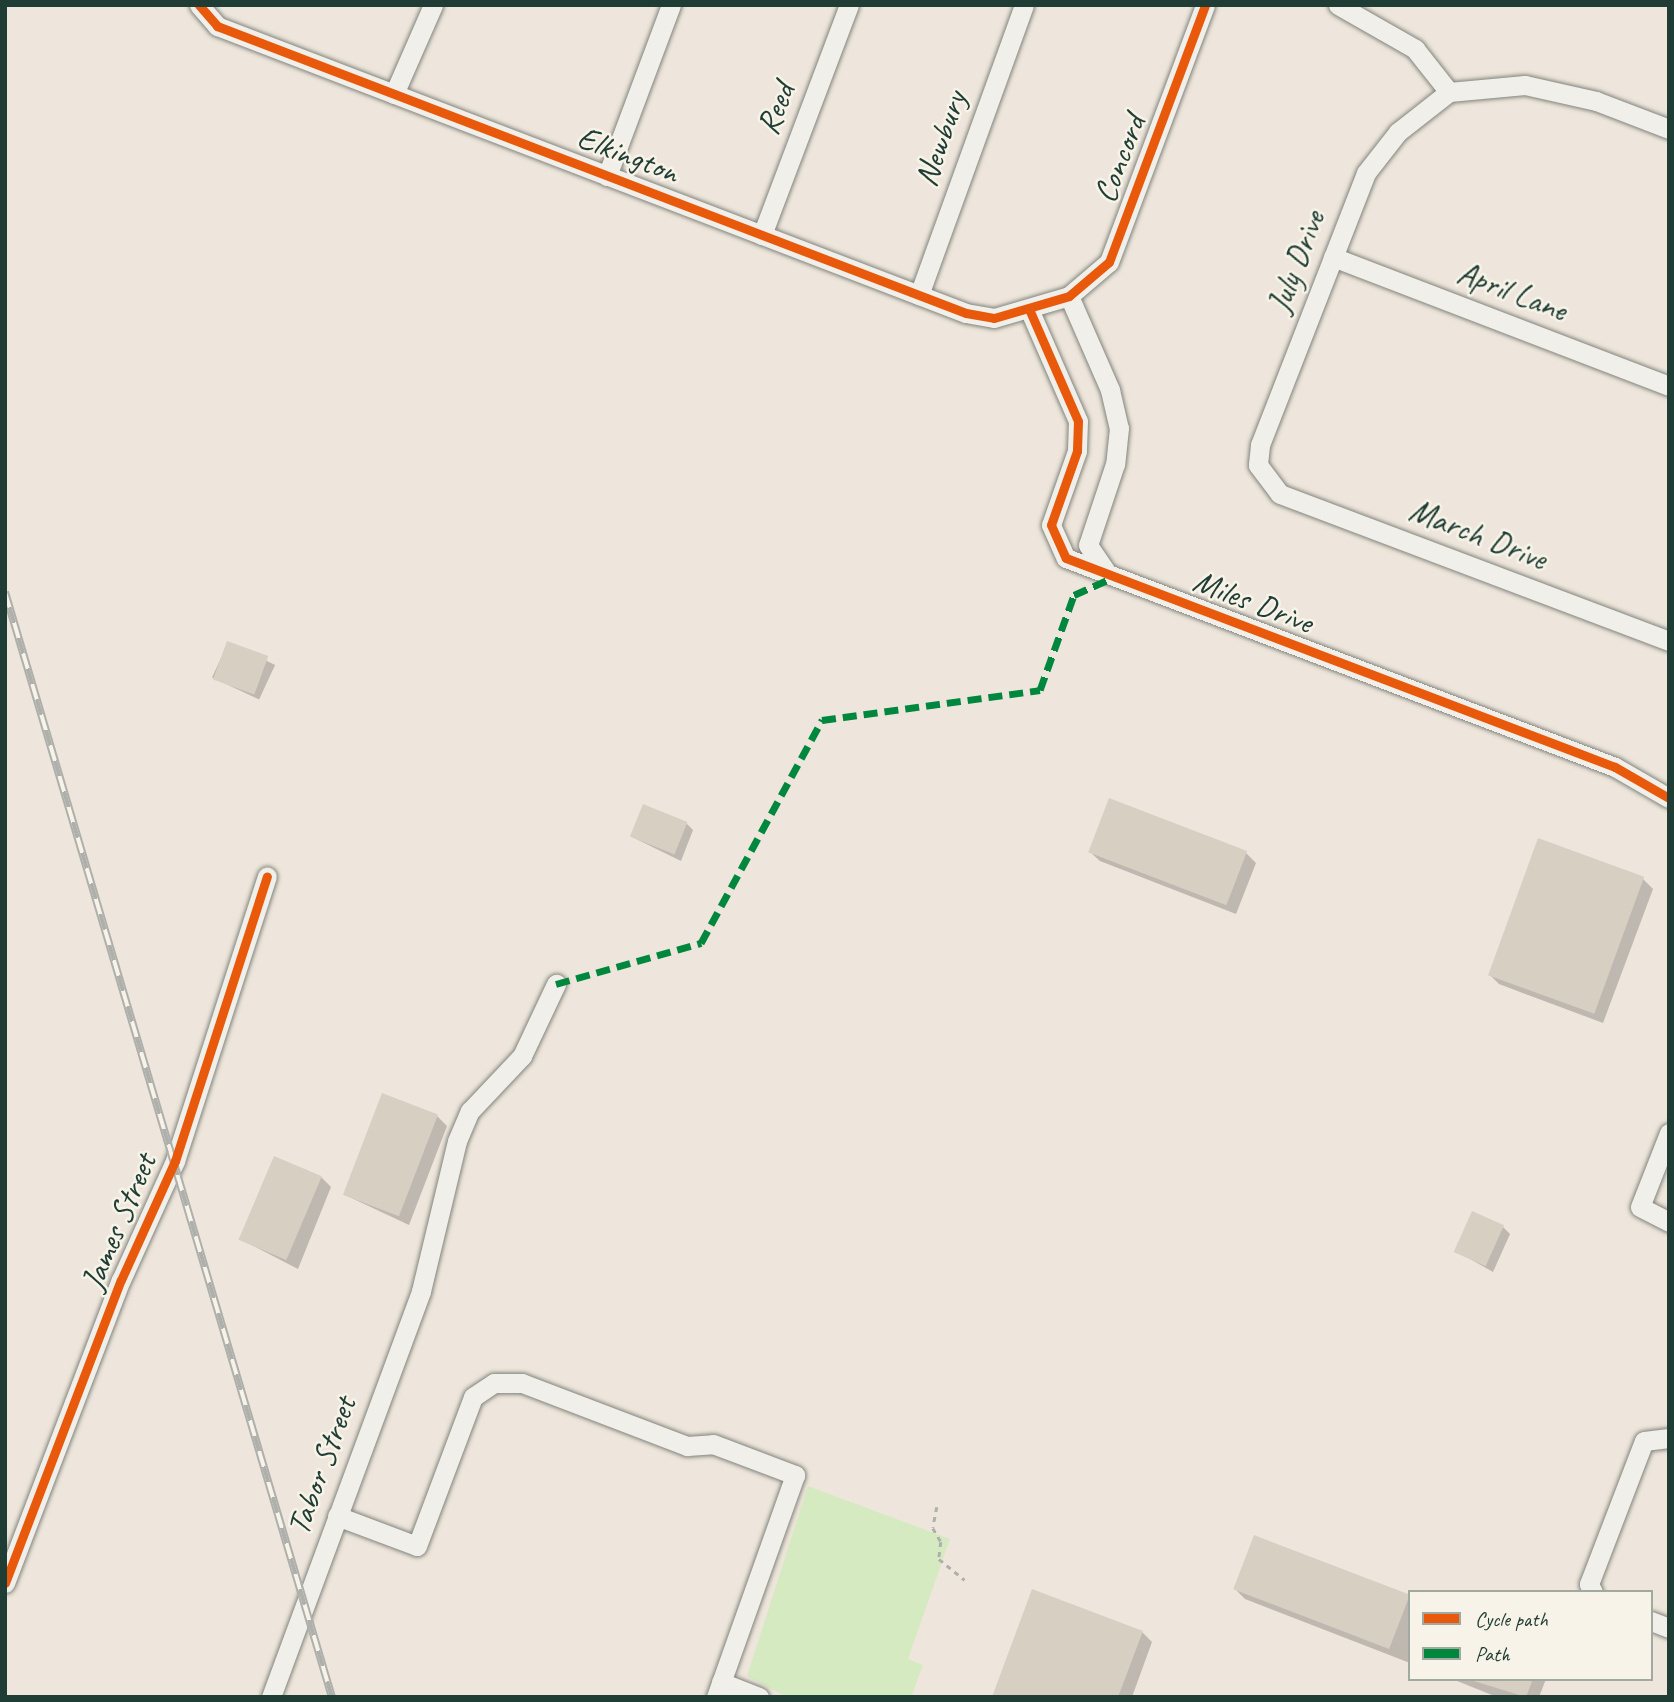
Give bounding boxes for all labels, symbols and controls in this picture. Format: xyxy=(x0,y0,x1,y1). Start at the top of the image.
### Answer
street label: Reed xyxy=(748,78,804,140)
street label: Newbury xyxy=(906,86,976,192)
street label: Concord xyxy=(1085,110,1155,208)
street label: Elkington xyxy=(572,118,684,192)
street label: July Drive xyxy=(1260,205,1334,319)
street label: April Lane xyxy=(1451,253,1573,331)
street label: March Drive xyxy=(1404,491,1552,579)
street label: Miles Drive xyxy=(1188,561,1318,643)
street label: James Street xyxy=(73,1148,165,1296)
street label: Tabor Street xyxy=(279,1391,365,1541)
legend xyxy=(1408,1590,1653,1681)
text: Cycle path xyxy=(1475,1606,1548,1632)
text: Path xyxy=(1475,1641,1510,1667)

